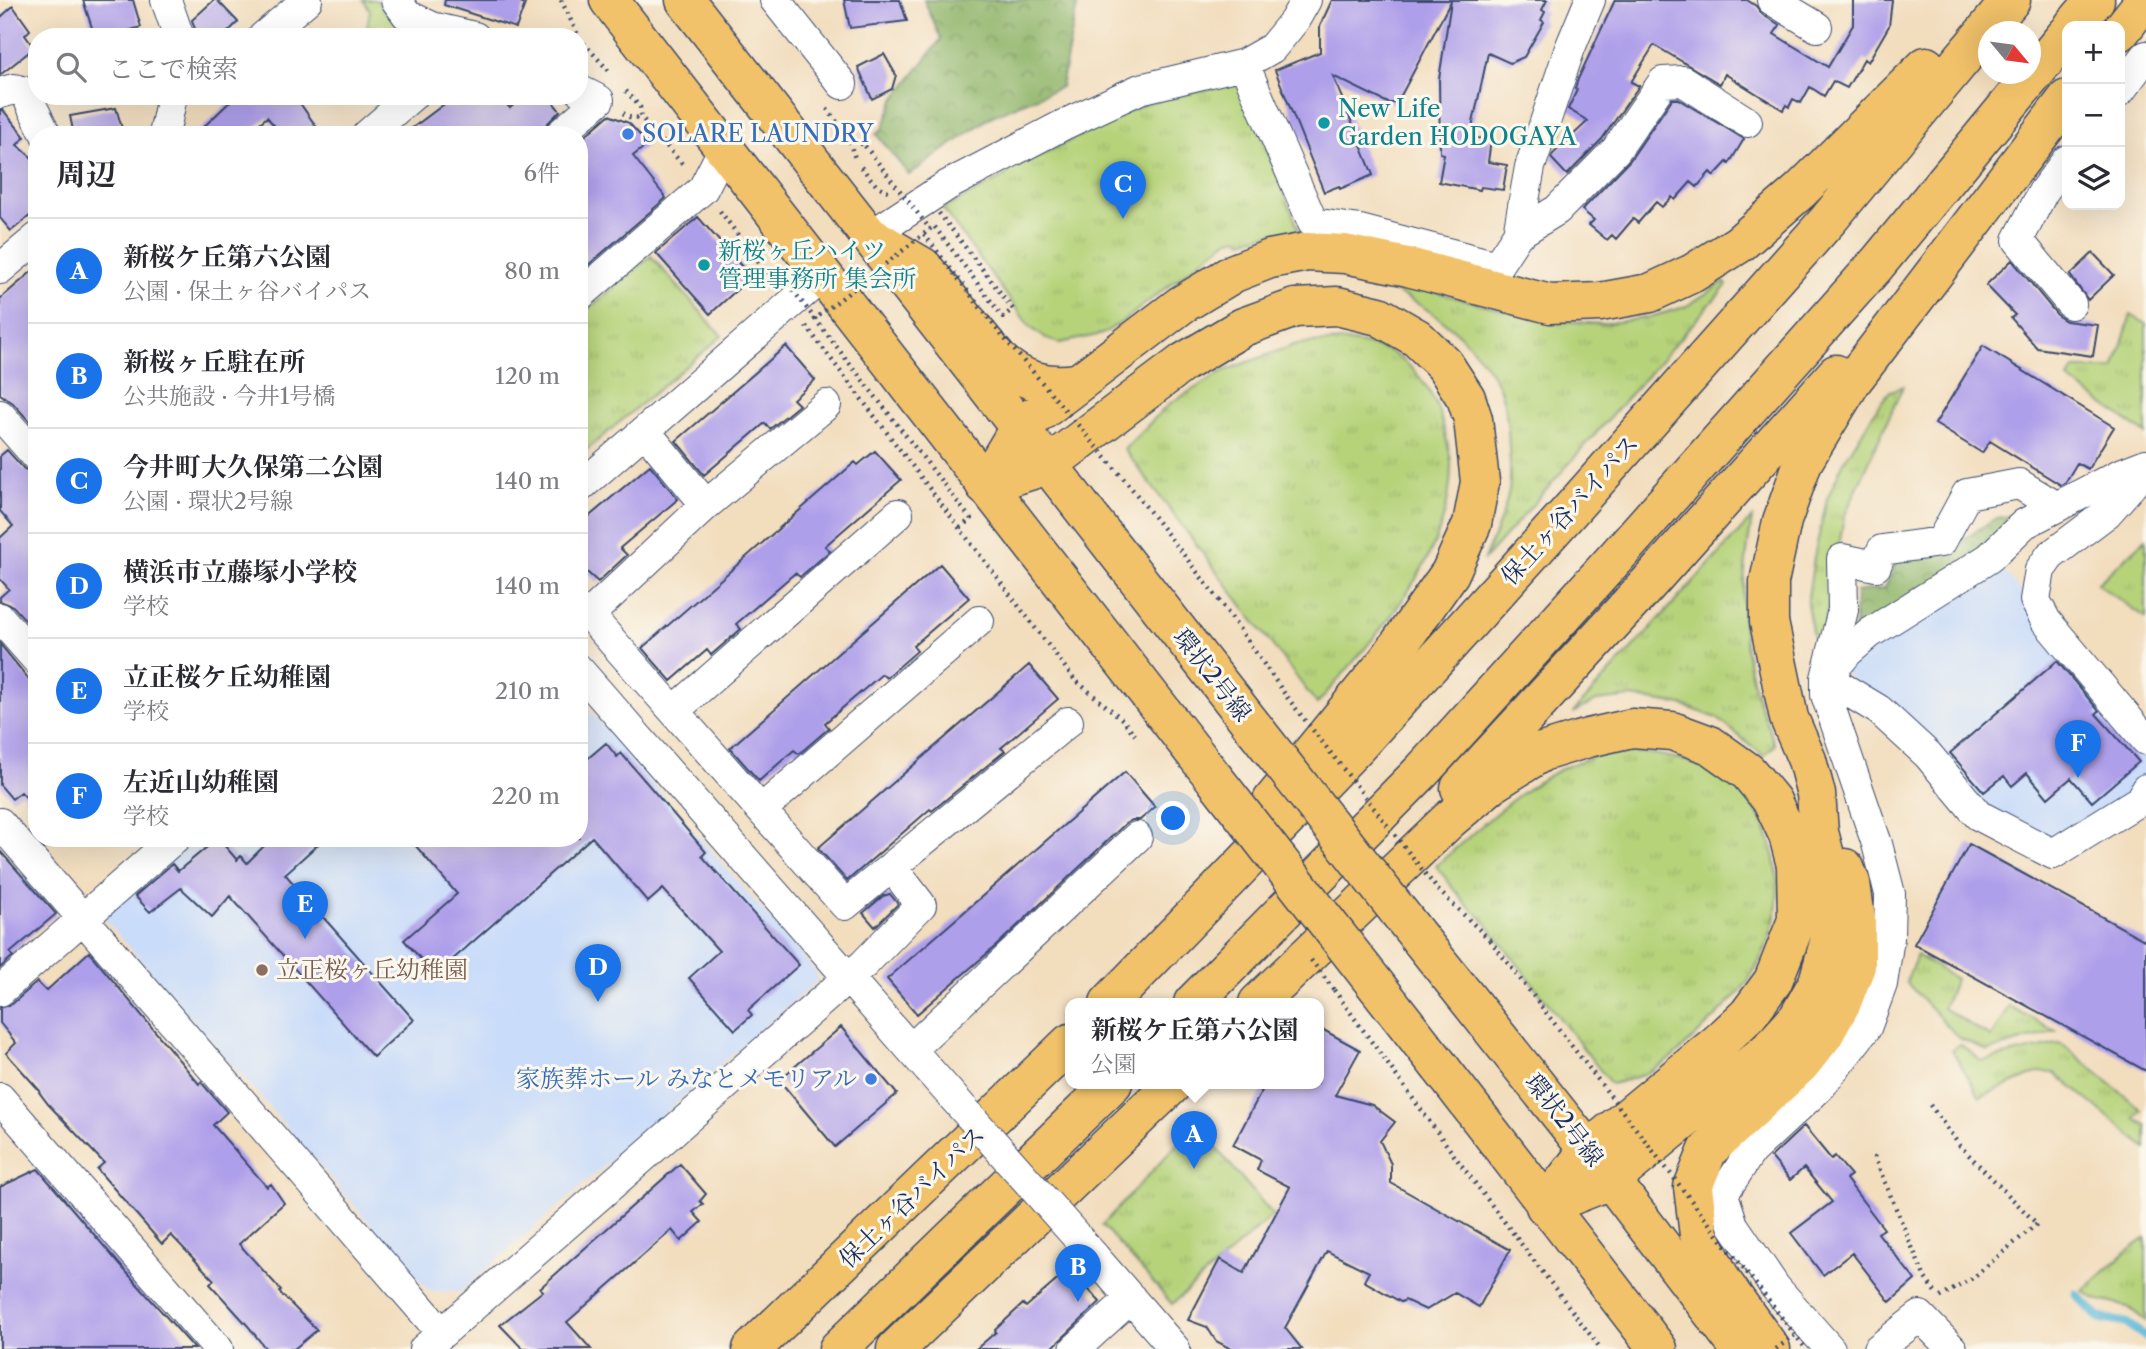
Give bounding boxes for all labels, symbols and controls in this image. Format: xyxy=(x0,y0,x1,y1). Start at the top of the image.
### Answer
north arrow xyxy=(1978,21,2041,84)
map controls xyxy=(2062,21,2125,210)
button: + xyxy=(2062,21,2125,84)
search box xyxy=(28,28,588,105)
icon: search xyxy=(52,48,90,86)
text: ここで検索 xyxy=(108,53,238,85)
button: − xyxy=(2062,84,2125,147)
place label: New Life Garden HODOGAYA xyxy=(1338,94,1578,151)
marker: New Life Garden HODOGAYA xyxy=(1316,115,1332,131)
place label: SOLARE LAUNDRY xyxy=(642,119,875,148)
marker: SOLARE LAUNDRY xyxy=(620,126,636,142)
button: layers xyxy=(2062,147,2125,210)
text: 周辺 xyxy=(56,156,116,193)
text: 6件 xyxy=(524,159,560,187)
pin: C xyxy=(1100,161,1146,219)
place label: 新桜ヶ丘ハイツ 管理事務所 集会所 xyxy=(718,236,916,293)
text: 新桜ケ丘第六公園 xyxy=(123,241,331,273)
text: A xyxy=(70,257,88,285)
text: 80 m xyxy=(504,257,560,285)
marker: 新桜ヶ丘ハイツ 管理事務所 集会所 xyxy=(696,257,712,273)
text: 公園 · 保土ヶ谷バイパス xyxy=(123,277,371,305)
text: 新桜ヶ丘駐在所 xyxy=(123,346,305,378)
text: B xyxy=(70,362,88,390)
text: 120 m xyxy=(495,362,560,390)
text: 公共施設 · 今井1号橋 xyxy=(123,382,335,410)
street label: 保土ヶ谷バイパス xyxy=(1495,429,1644,591)
text: 今井町大久保第二公園 xyxy=(123,451,383,483)
text: C xyxy=(70,467,88,495)
text: 140 m xyxy=(495,467,560,495)
text: 公園 · 環状2号線 xyxy=(123,487,293,515)
text: 横浜市立藤塚小学校 xyxy=(123,556,357,588)
text: D xyxy=(69,572,89,600)
text: 140 m xyxy=(495,572,560,600)
text: 学校 xyxy=(123,592,169,620)
street label: 環状2号線 xyxy=(1167,622,1258,727)
text: 立正桜ケ丘幼稚園 xyxy=(123,661,331,693)
text: E xyxy=(71,677,87,705)
text: 210 m xyxy=(495,677,560,705)
text: 学校 xyxy=(123,697,169,725)
pin: F xyxy=(2055,720,2101,778)
text: 左近山幼稚園 xyxy=(123,766,279,798)
text: F xyxy=(71,782,87,810)
text: 220 m xyxy=(491,782,560,810)
your location xyxy=(1156,801,1190,835)
text: 学校 xyxy=(123,802,169,830)
pin: E xyxy=(282,881,328,939)
pin: D xyxy=(575,944,621,1002)
place label: 立正桜ヶ丘幼稚園 xyxy=(276,955,468,984)
marker: 立正桜ヶ丘幼稚園 xyxy=(254,962,270,978)
popup xyxy=(1065,998,1324,1089)
text: 新桜ケ丘第六公園 xyxy=(1090,1014,1299,1046)
text: 公園 xyxy=(1090,1050,1136,1078)
place label: 家族葬ホール みなとメモリアル xyxy=(516,1064,857,1093)
street label: 環状2号線 xyxy=(1519,1067,1610,1172)
marker: 家族葬ホール みなとメモリアル xyxy=(863,1071,879,1087)
pin: A xyxy=(1171,1111,1217,1169)
street label: 保土ヶ谷バイパス xyxy=(833,1120,991,1274)
pin: B xyxy=(1055,1244,1101,1302)

